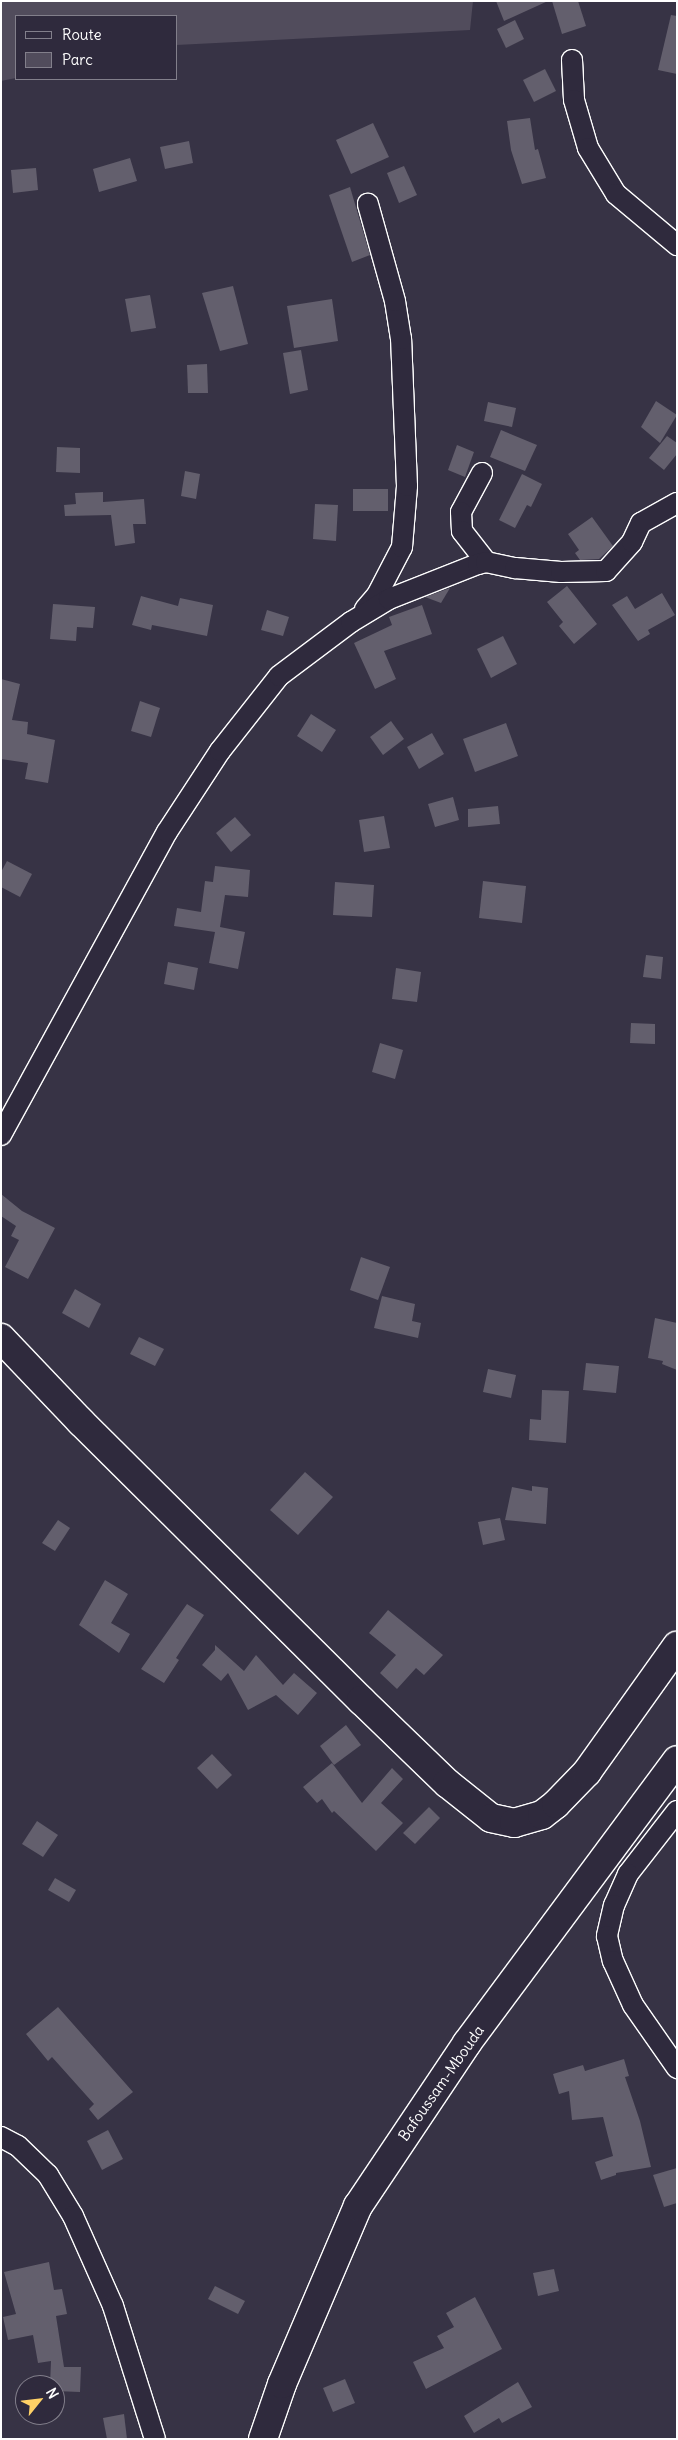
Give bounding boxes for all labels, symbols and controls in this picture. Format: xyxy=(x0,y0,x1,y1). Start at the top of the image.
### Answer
legend xyxy=(15,15,178,80)
text: Route xyxy=(62,25,102,44)
text: Parc xyxy=(62,50,93,69)
street label: Bafoussam-Mbouda xyxy=(394,2022,488,2144)
north arrow xyxy=(15,2375,65,2425)
text: N xyxy=(42,2385,62,2402)

